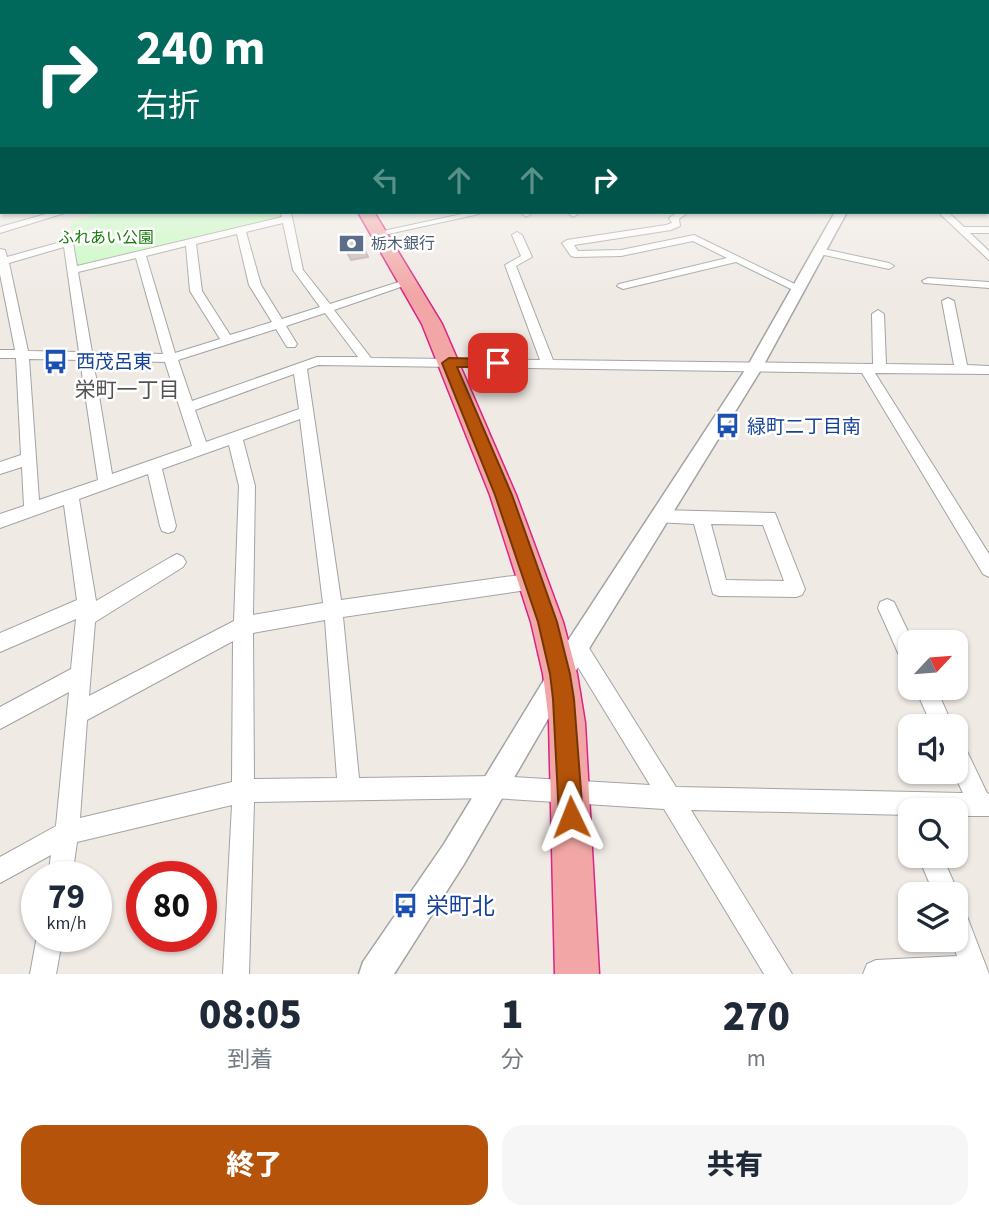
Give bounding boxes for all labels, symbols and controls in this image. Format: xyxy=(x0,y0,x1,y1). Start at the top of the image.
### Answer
text: 240 m xyxy=(136,14,265,84)
icon: right xyxy=(21,28,112,119)
text: 右折 xyxy=(136,83,200,129)
icon: left xyxy=(367,161,405,199)
icon: ahead xyxy=(440,161,478,199)
icon: ahead xyxy=(513,161,551,199)
icon: right xyxy=(586,161,624,199)
park label: ふれあい公園 xyxy=(58,227,154,249)
bank icon: 栃木銀行 xyxy=(337,229,365,257)
place label: 栃木銀行 xyxy=(371,233,435,255)
pin xyxy=(468,333,528,393)
icon: arrive xyxy=(479,344,517,382)
bus stop icon: 西茂呂東 xyxy=(42,347,70,375)
place label: 西茂呂東 xyxy=(76,349,152,376)
district label: 栄町一丁目 xyxy=(75,375,180,405)
bus stop icon: 緑町二丁目南 xyxy=(713,412,741,440)
place label: 緑町二丁目南 xyxy=(747,414,861,441)
north arrow xyxy=(898,630,968,700)
map controls xyxy=(898,630,968,952)
button: sound xyxy=(898,714,968,784)
position arrow xyxy=(534,780,608,854)
button: search xyxy=(898,798,968,868)
speed limit sign: 80 xyxy=(126,861,217,952)
text: 79 xyxy=(48,872,85,922)
button: layers xyxy=(898,882,968,952)
place label: 栄町北 xyxy=(426,890,495,923)
bus stop icon: 栄町北 xyxy=(392,892,420,920)
text: km/h xyxy=(47,911,86,936)
text: 08:05 xyxy=(199,985,302,1045)
text: 1 xyxy=(501,985,523,1045)
text: 270 xyxy=(723,987,790,1047)
text: m xyxy=(747,1042,766,1075)
text: 到着 xyxy=(227,1043,273,1076)
text: 分 xyxy=(501,1043,524,1076)
button: 終了 xyxy=(21,1125,488,1205)
button: 共有 xyxy=(502,1125,968,1205)

